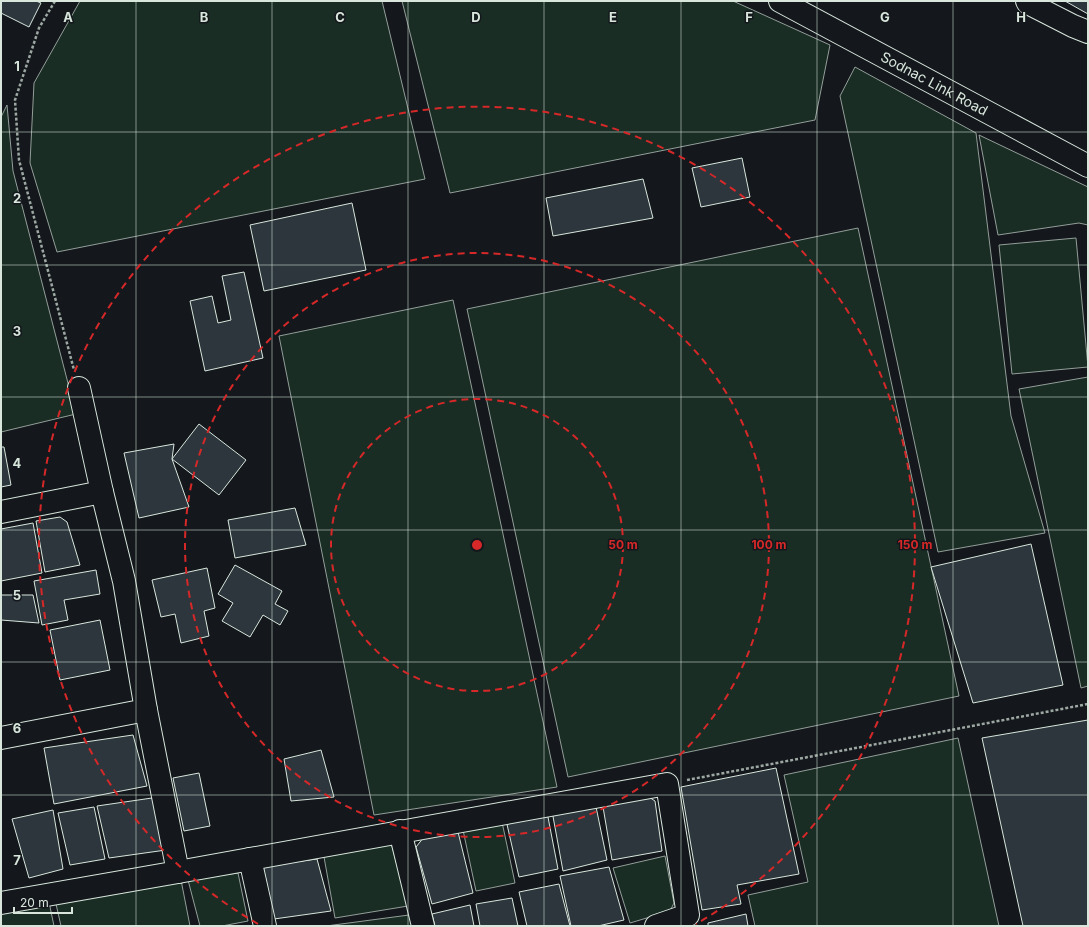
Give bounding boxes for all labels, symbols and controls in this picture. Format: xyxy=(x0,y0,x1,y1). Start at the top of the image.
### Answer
text: A xyxy=(63,9,73,25)
text: B xyxy=(200,9,209,25)
text: C xyxy=(335,9,345,25)
text: D xyxy=(471,9,481,25)
text: E xyxy=(609,9,617,25)
text: F xyxy=(745,9,753,25)
text: G xyxy=(880,9,890,25)
text: H xyxy=(1016,9,1026,25)
street label: Sodnac Link Road xyxy=(878,48,991,119)
text: 1 xyxy=(14,58,20,74)
text: 2 xyxy=(13,190,21,206)
text: 3 xyxy=(13,323,21,339)
text: 4 xyxy=(13,455,22,471)
text: 50 m xyxy=(608,537,638,552)
text: 100 m xyxy=(751,537,787,552)
text: 150 m xyxy=(898,537,932,552)
centre of rings xyxy=(470,538,484,552)
text: 5 xyxy=(13,587,21,603)
text: 6 xyxy=(13,720,21,736)
text: 7 xyxy=(13,852,21,868)
scale bar xyxy=(14,889,72,915)
text: 20 m xyxy=(20,895,49,910)

